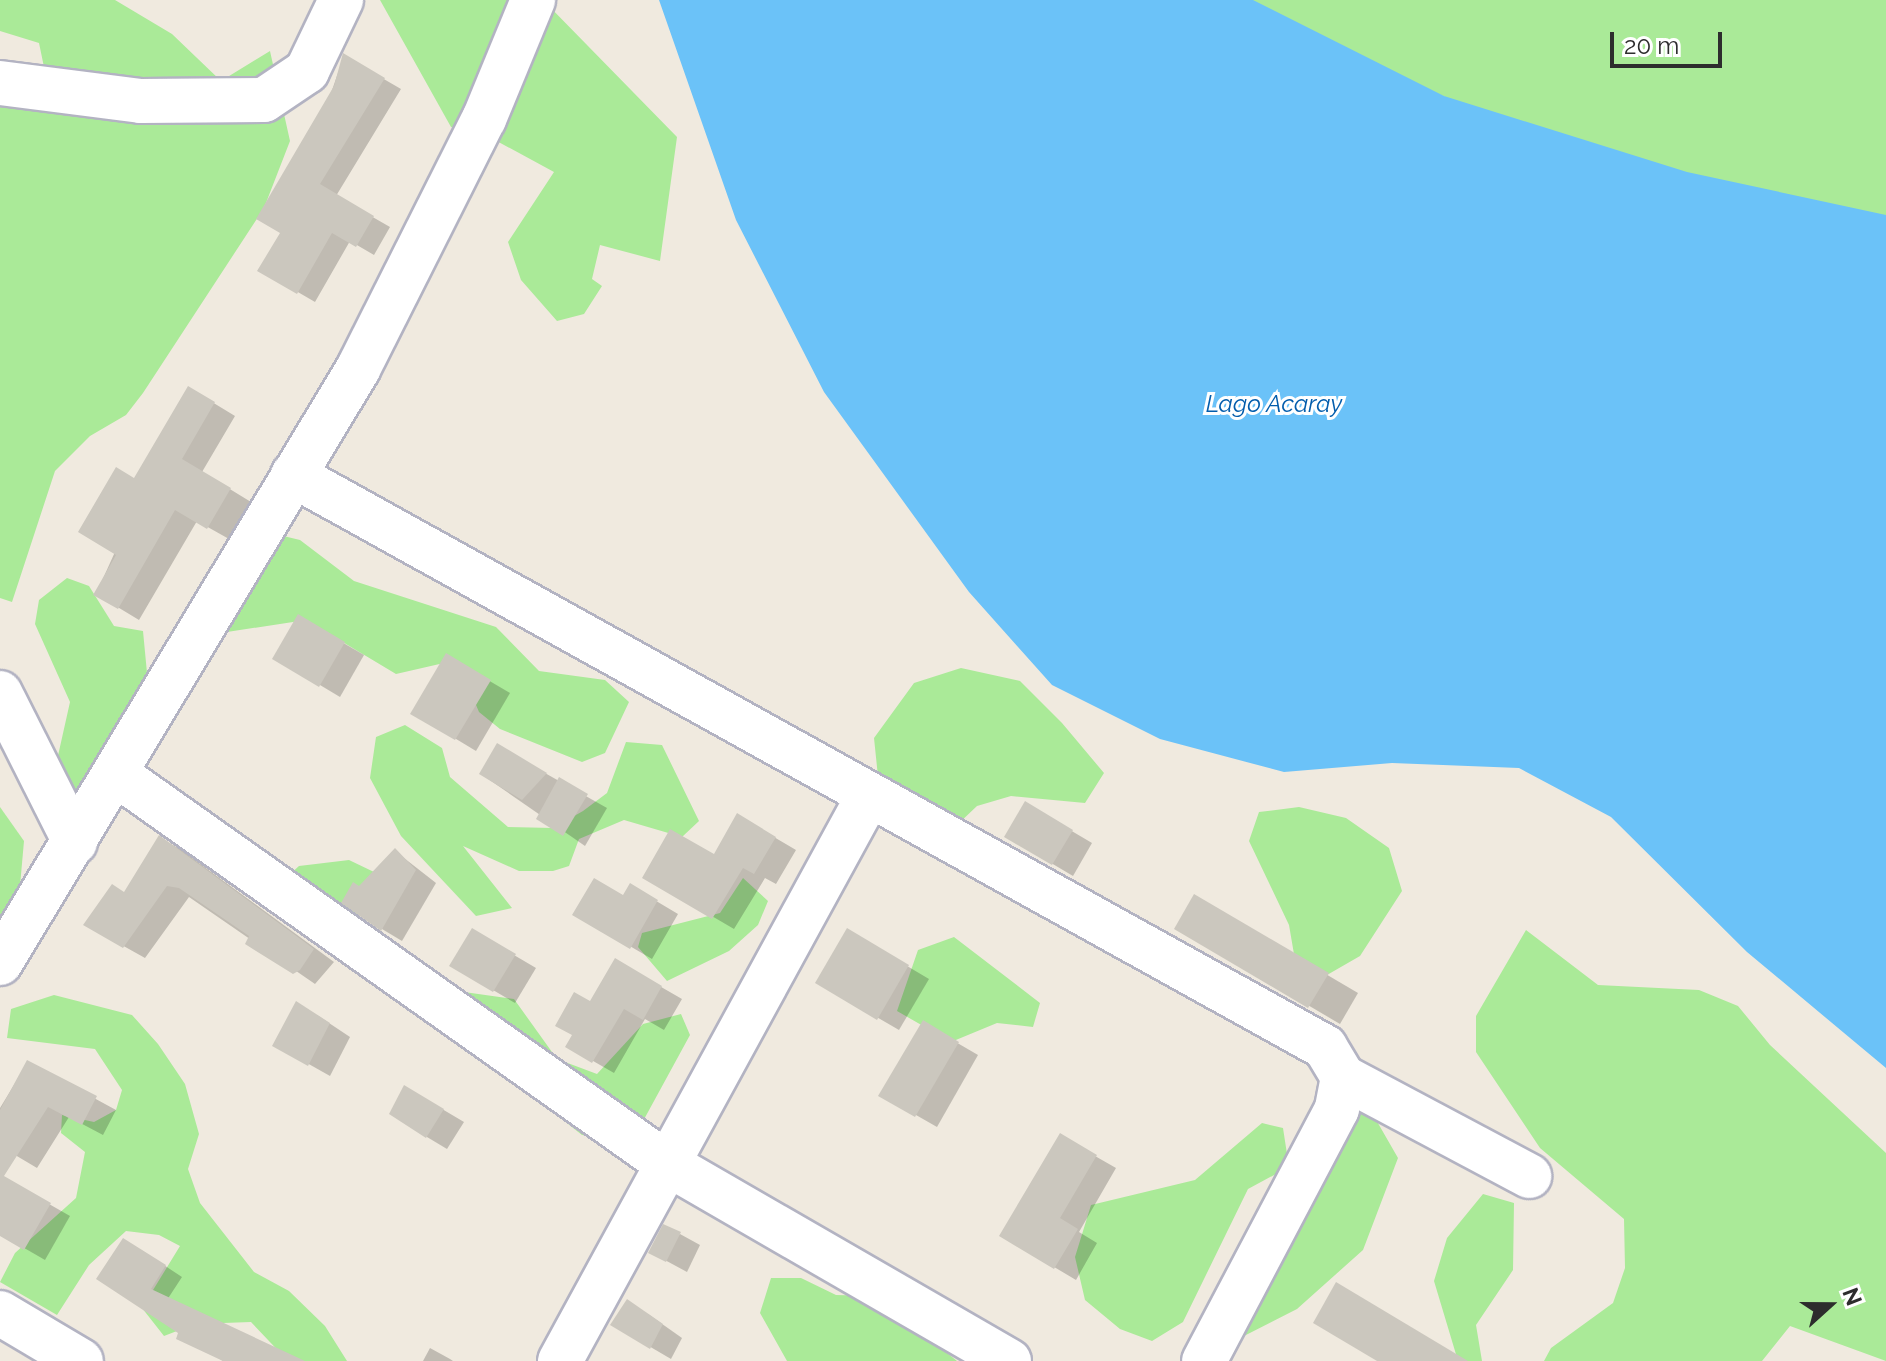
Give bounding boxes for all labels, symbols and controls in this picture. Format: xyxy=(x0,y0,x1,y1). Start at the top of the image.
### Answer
scale bar xyxy=(1614,16,1726,66)
text: 20 m xyxy=(1624,31,1679,60)
water label: Lago Acaray xyxy=(1205,390,1343,418)
north arrow xyxy=(1790,1265,1870,1345)
text: N xyxy=(1837,1284,1868,1309)

